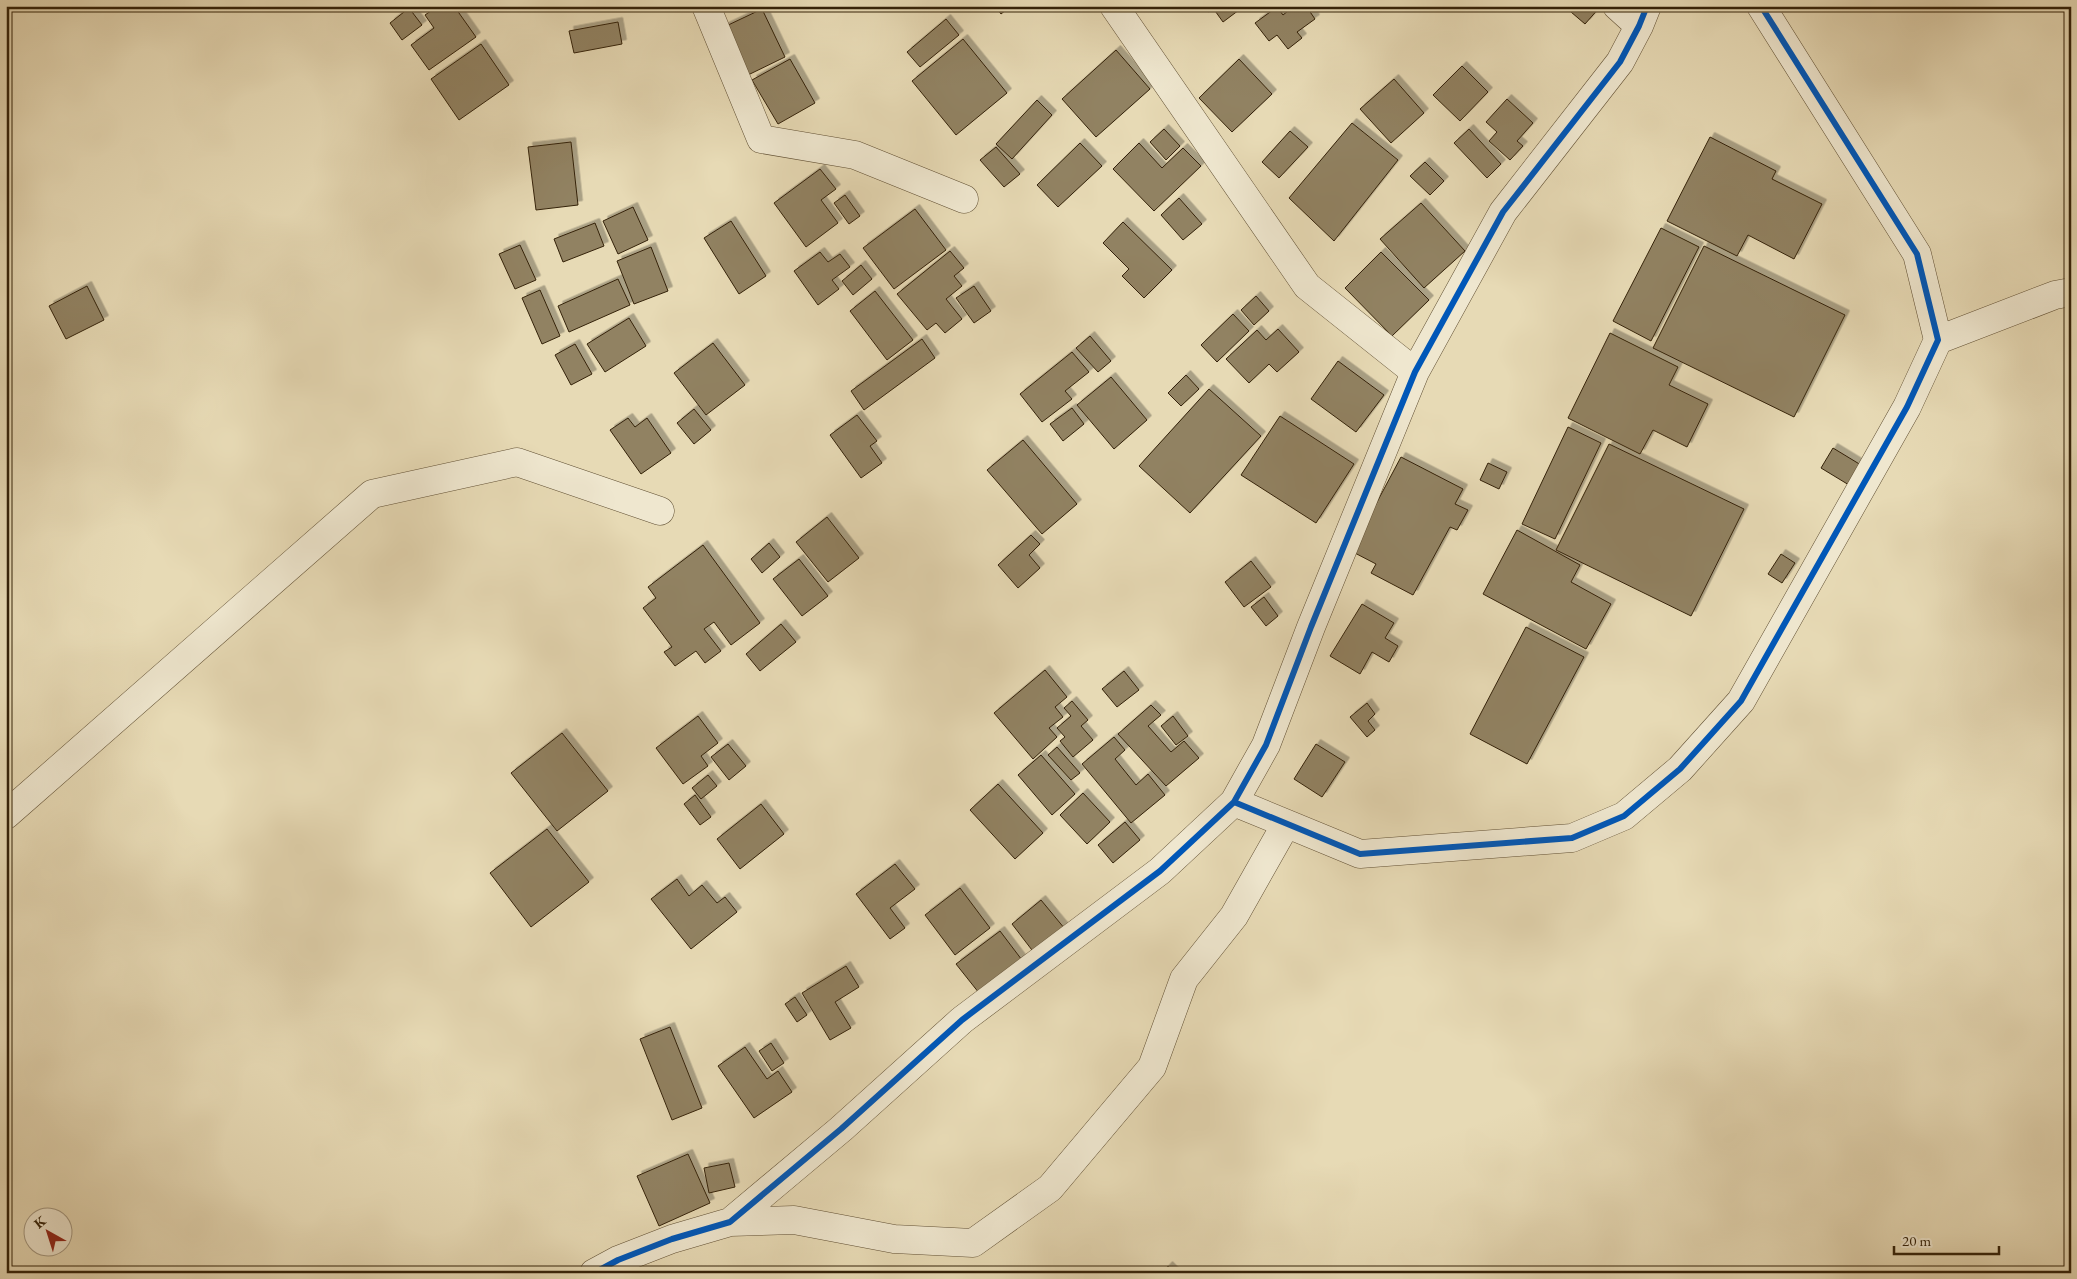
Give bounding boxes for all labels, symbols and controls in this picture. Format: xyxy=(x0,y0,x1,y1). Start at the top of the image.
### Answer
north arrow xyxy=(22,1206,72,1256)
text: K xyxy=(30,1211,50,1232)
scale bar xyxy=(1894,1224,2000,1256)
text: 20 m xyxy=(1902,1231,1931,1250)

